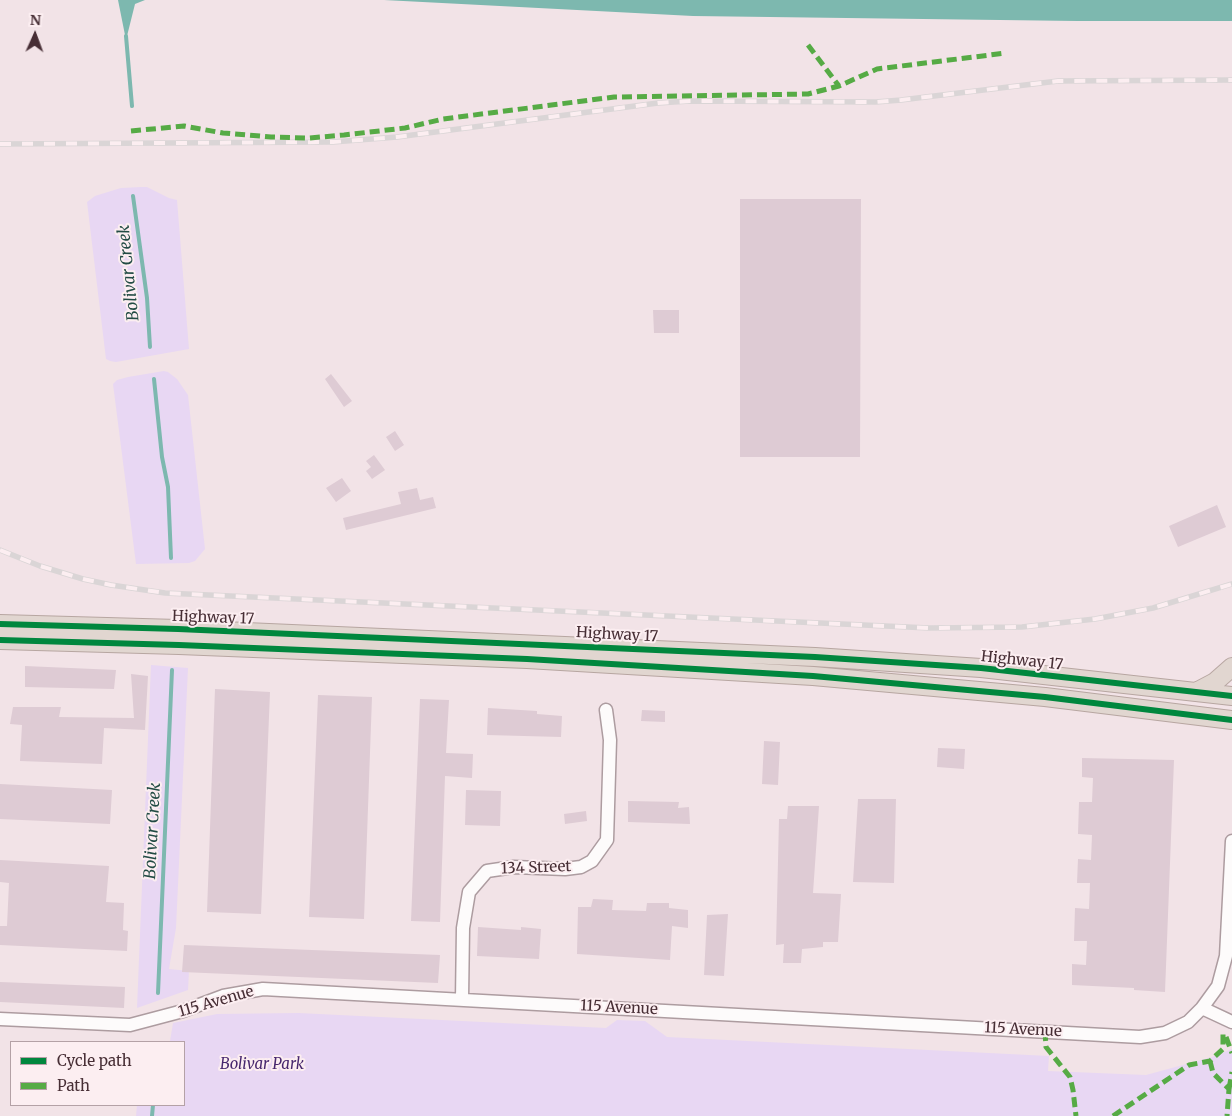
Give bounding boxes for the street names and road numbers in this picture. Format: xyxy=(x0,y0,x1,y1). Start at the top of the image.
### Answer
street label: Highway 17 xyxy=(172,608,254,628)
street label: Highway 17 xyxy=(575,624,659,646)
street label: Highway 17 xyxy=(980,648,1064,674)
street label: 134 Street xyxy=(500,858,572,878)
street label: 115 Avenue xyxy=(176,983,256,1021)
street label: 115 Avenue xyxy=(580,997,658,1019)
street label: 115 Avenue xyxy=(984,1019,1062,1041)

